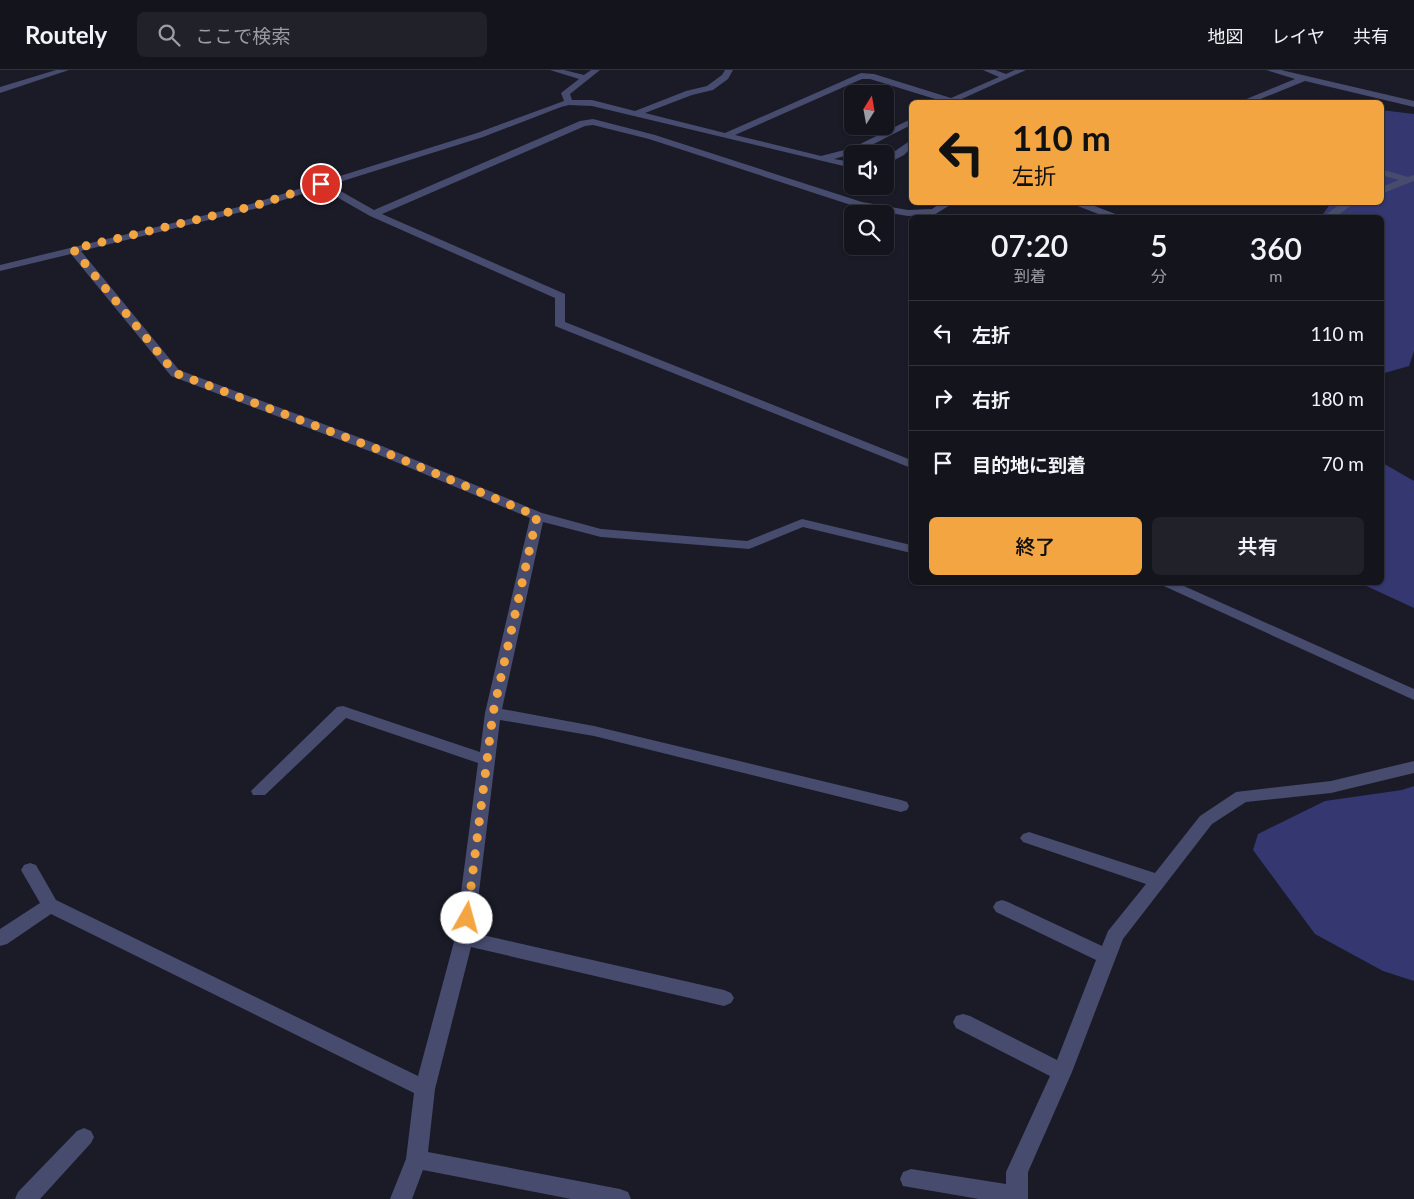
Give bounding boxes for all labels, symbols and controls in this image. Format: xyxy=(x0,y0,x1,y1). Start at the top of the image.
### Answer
search box xyxy=(137,12,487,57)
text: Routely xyxy=(25,20,107,49)
icon: search xyxy=(155,21,183,49)
text: ここで検索 xyxy=(195,24,290,47)
text: 地図 xyxy=(1208,25,1244,47)
text: レイヤ xyxy=(1272,25,1325,47)
text: 共有 xyxy=(1353,25,1389,47)
north arrow xyxy=(844,85,894,135)
map controls xyxy=(844,85,894,255)
text: 110 m xyxy=(1012,116,1111,158)
icon: left xyxy=(929,120,994,185)
button: sound xyxy=(844,145,894,195)
text: 左折 xyxy=(1012,162,1056,189)
pin xyxy=(300,163,342,205)
icon: arrive xyxy=(307,170,335,198)
button: search xyxy=(844,205,894,255)
text: 07:20 xyxy=(991,227,1068,263)
text: 5 xyxy=(1150,227,1168,263)
text: 360 xyxy=(1250,230,1302,266)
text: 到着 xyxy=(1014,266,1046,285)
text: 分 xyxy=(1151,266,1167,285)
text: m xyxy=(1269,266,1282,285)
icon: left xyxy=(929,319,957,347)
text: 110 m xyxy=(1310,322,1364,345)
text: 左折 xyxy=(972,323,1010,346)
icon: right xyxy=(929,384,957,412)
text: 180 m xyxy=(1310,387,1364,410)
text: 右折 xyxy=(972,388,1010,411)
icon: arrive xyxy=(929,449,957,477)
text: 70 m xyxy=(1321,452,1364,475)
text: 目的地に到着 xyxy=(972,453,1086,476)
button: 終了 xyxy=(929,517,1142,575)
button: 共有 xyxy=(1152,517,1364,575)
position arrow xyxy=(440,891,492,943)

